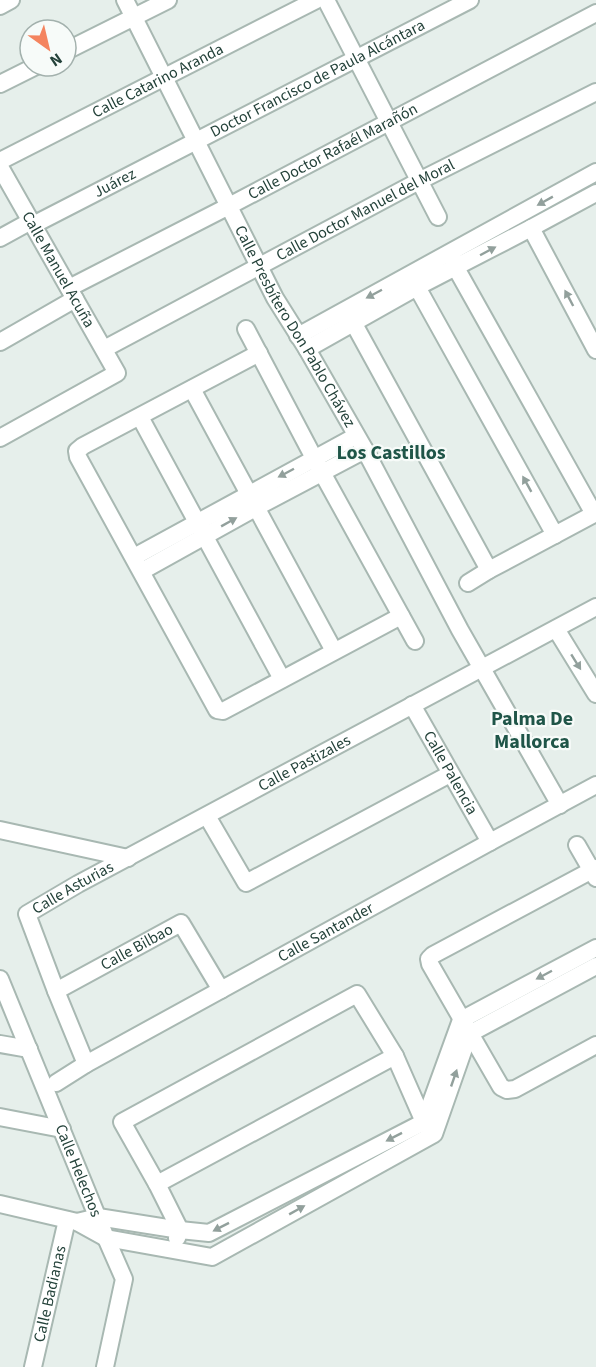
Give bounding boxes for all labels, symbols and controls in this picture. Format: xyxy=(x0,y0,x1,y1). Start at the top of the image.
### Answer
street label: Doctor Francisco de Paula Alcántara xyxy=(206,14,429,143)
north arrow xyxy=(18,18,78,78)
street label: Calle Catarino Aranda xyxy=(88,38,227,123)
text: N xyxy=(45,48,66,72)
street label: Calle Doctor Rafaél Marañón xyxy=(244,98,421,205)
street label: Calle Doctor Manuel del Moral xyxy=(272,154,458,266)
street label: Juárez xyxy=(90,163,140,203)
one-way arrow xyxy=(536,196,553,206)
street label: Calle Manuel Acuña xyxy=(16,207,100,332)
street label: Calle Presbítero Don Pablo Chávez xyxy=(229,222,361,431)
one-way arrow xyxy=(479,246,496,256)
one-way arrow xyxy=(365,289,382,299)
one-way arrow xyxy=(564,290,573,307)
district label: Los Castillos xyxy=(336,439,446,467)
one-way arrow xyxy=(277,468,294,478)
one-way arrow xyxy=(521,476,532,492)
one-way arrow xyxy=(221,517,238,527)
one-way arrow xyxy=(570,653,581,670)
district label: Palma De Mallorca xyxy=(491,705,573,756)
street label: Calle Palencia xyxy=(418,727,483,819)
street label: Calle Pastizales xyxy=(254,729,355,797)
street label: Calle Asturias xyxy=(28,856,118,920)
street label: Calle Santander xyxy=(274,897,378,968)
street label: Calle Bilbao xyxy=(97,918,177,976)
one-way arrow xyxy=(536,970,553,980)
one-way arrow xyxy=(450,1069,459,1087)
street label: Calle Helechos xyxy=(50,1121,107,1221)
one-way arrow xyxy=(385,1132,402,1142)
one-way arrow xyxy=(289,1205,306,1215)
one-way arrow xyxy=(212,1222,229,1232)
street label: Calle Badianas xyxy=(28,1243,72,1344)

